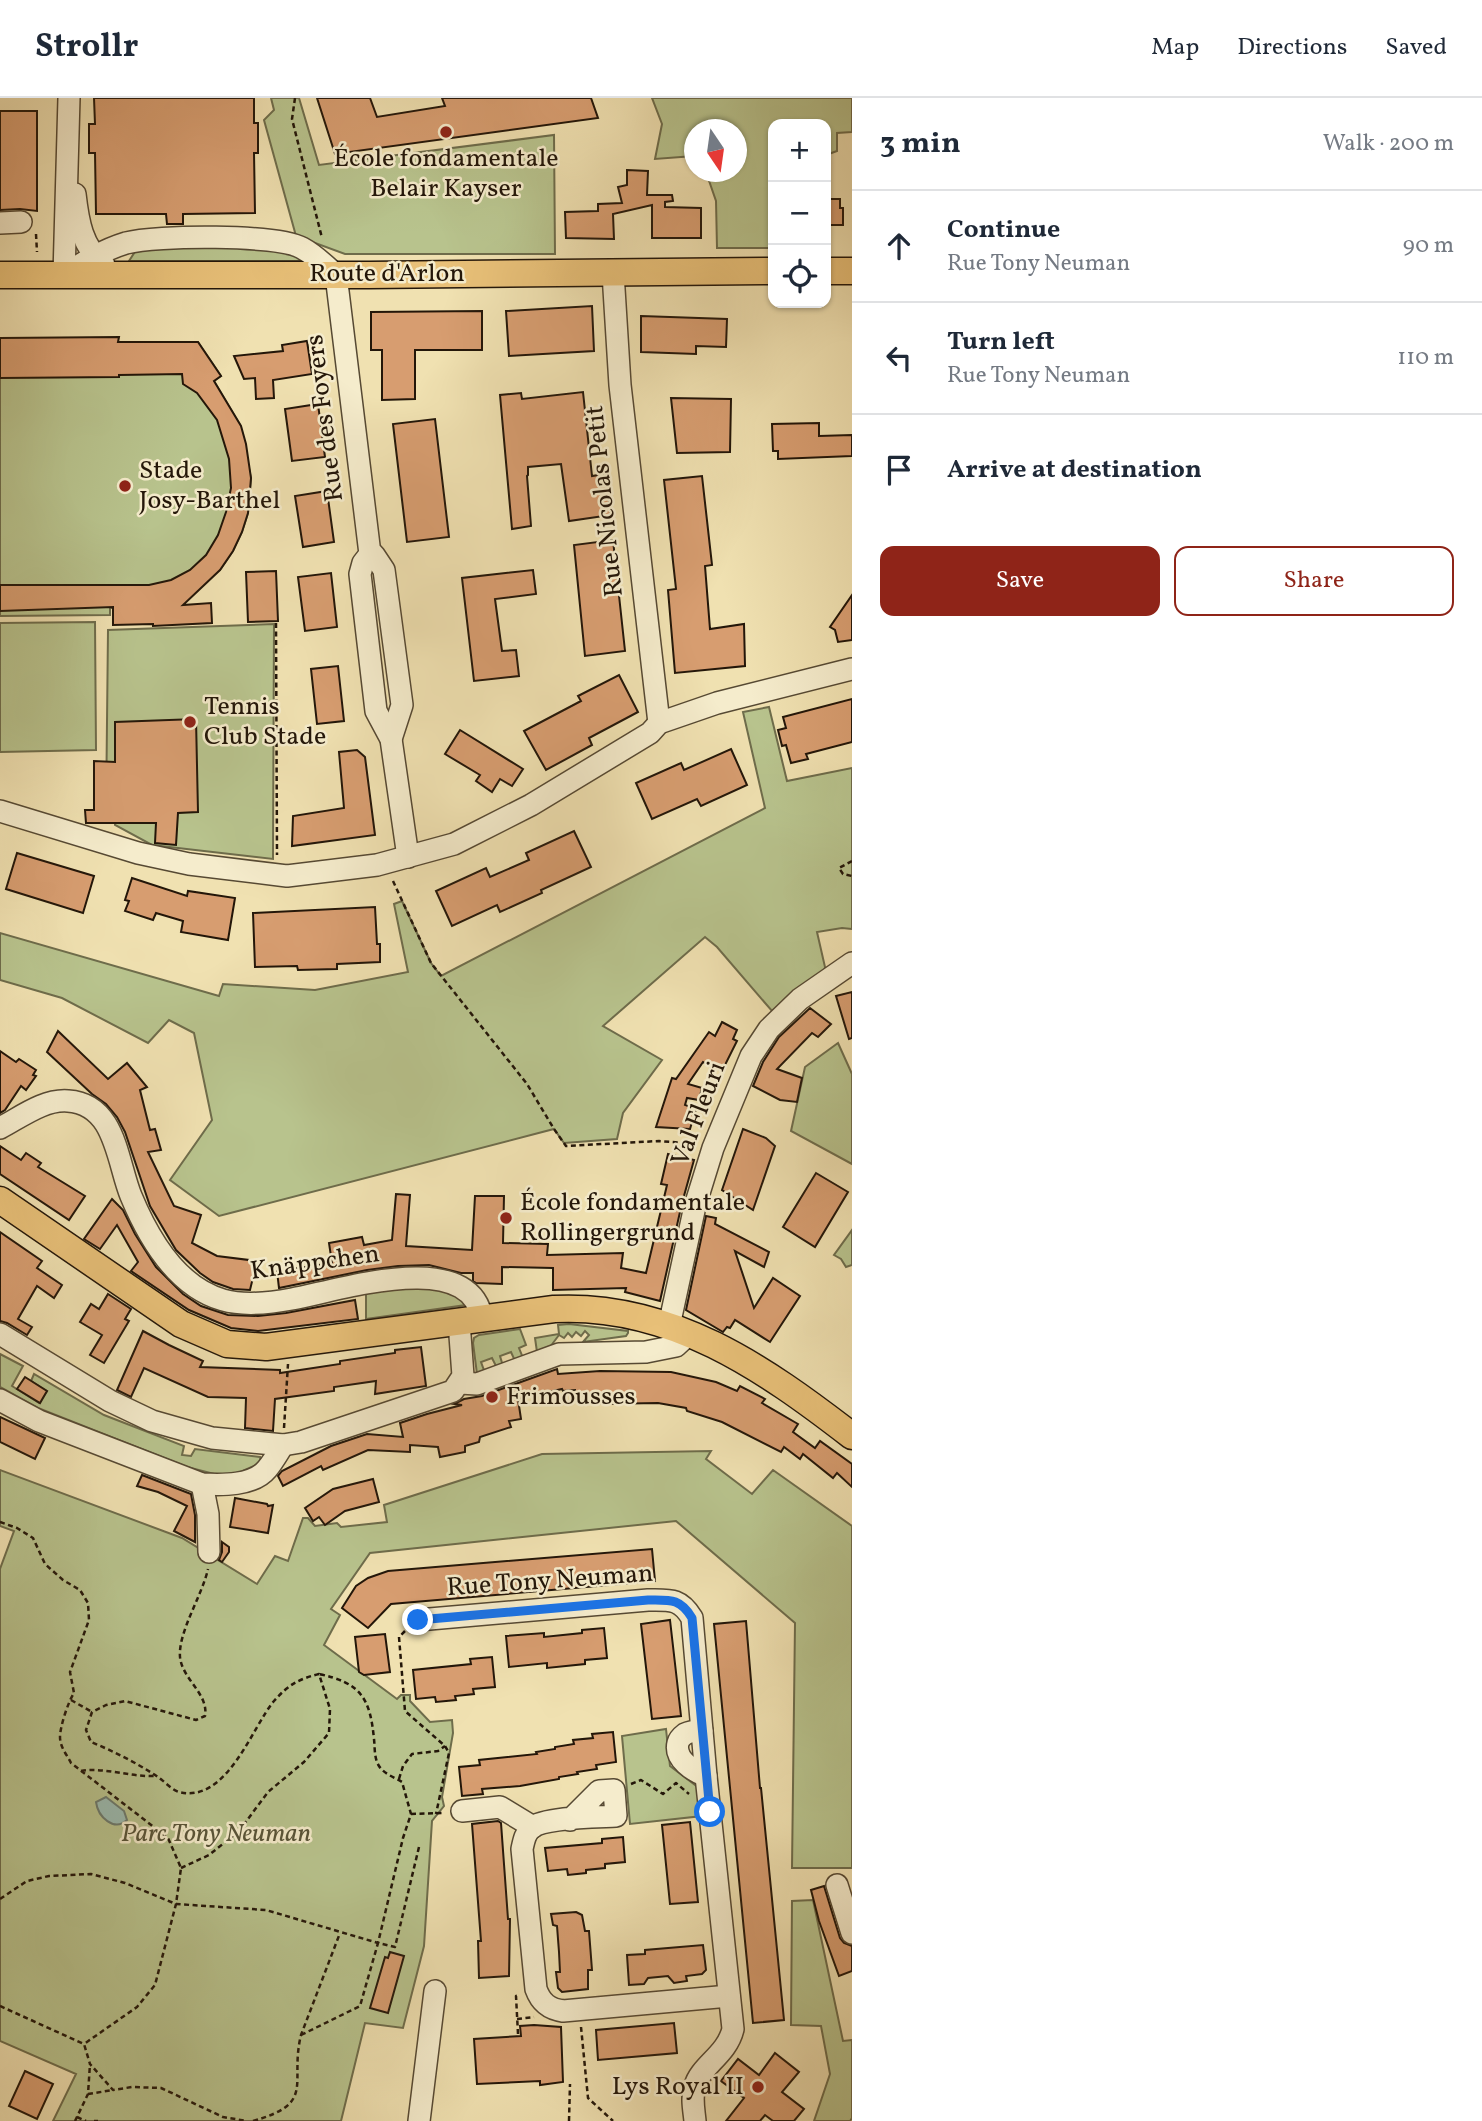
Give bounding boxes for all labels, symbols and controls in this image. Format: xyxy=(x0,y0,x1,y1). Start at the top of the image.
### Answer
text: Strollr xyxy=(35,25,138,71)
text: Map xyxy=(1151,31,1199,65)
text: Directions xyxy=(1237,31,1347,65)
text: Saved xyxy=(1385,31,1447,65)
north arrow xyxy=(684,119,747,182)
map controls xyxy=(768,119,831,308)
button: + xyxy=(768,119,831,182)
text: 3 min xyxy=(880,123,961,165)
marker: École fondamentale Belair Kayser xyxy=(438,124,454,140)
text: Walk · 200 m xyxy=(1323,128,1454,160)
place label: École fondamentale Belair Kayser xyxy=(333,141,559,207)
button: − xyxy=(768,182,831,245)
text: Continue xyxy=(947,212,1060,248)
icon: ahead xyxy=(880,227,918,265)
text: 90 m xyxy=(1403,230,1454,262)
button: locate xyxy=(768,245,831,308)
text: Rue Tony Neuman xyxy=(947,248,1130,280)
street label: Route d'Arlon xyxy=(309,256,465,292)
text: Turn left xyxy=(947,324,1055,360)
street label: Rue des Foyers xyxy=(297,332,353,504)
icon: left xyxy=(880,339,918,377)
text: 110 m xyxy=(1397,342,1454,374)
text: Rue Tony Neuman xyxy=(947,360,1130,392)
street label: Rue Nicolas Petit xyxy=(577,403,633,599)
icon: arrive xyxy=(880,451,918,489)
text: Arrive at destination xyxy=(947,452,1202,488)
place label: Stade Josy-Barthel xyxy=(139,453,280,519)
marker: Stade Josy-Barthel xyxy=(117,478,133,494)
button: Save xyxy=(880,546,1160,616)
button: Share xyxy=(1174,546,1454,616)
place label: Tennis Club Stade xyxy=(204,689,326,755)
marker: Tennis Club Stade xyxy=(182,714,198,730)
street label: Val Fleuri xyxy=(663,1056,735,1172)
place label: École fondamentale Rollingergrund xyxy=(520,1185,745,1251)
marker: École fondamentale Rollingergrund xyxy=(498,1210,514,1226)
street label: Knäppchen xyxy=(248,1236,382,1290)
place label: Frimousses xyxy=(506,1379,636,1415)
marker: Frimousses xyxy=(484,1389,500,1405)
street label: Rue Tony Neuman xyxy=(445,1556,655,1606)
route end xyxy=(402,1604,433,1635)
route start xyxy=(694,1796,725,1827)
park label: Parc Tony Neuman xyxy=(121,1816,311,1852)
place label: Lys Royal II xyxy=(612,2069,744,2105)
marker: Lys Royal II xyxy=(750,2079,766,2095)

